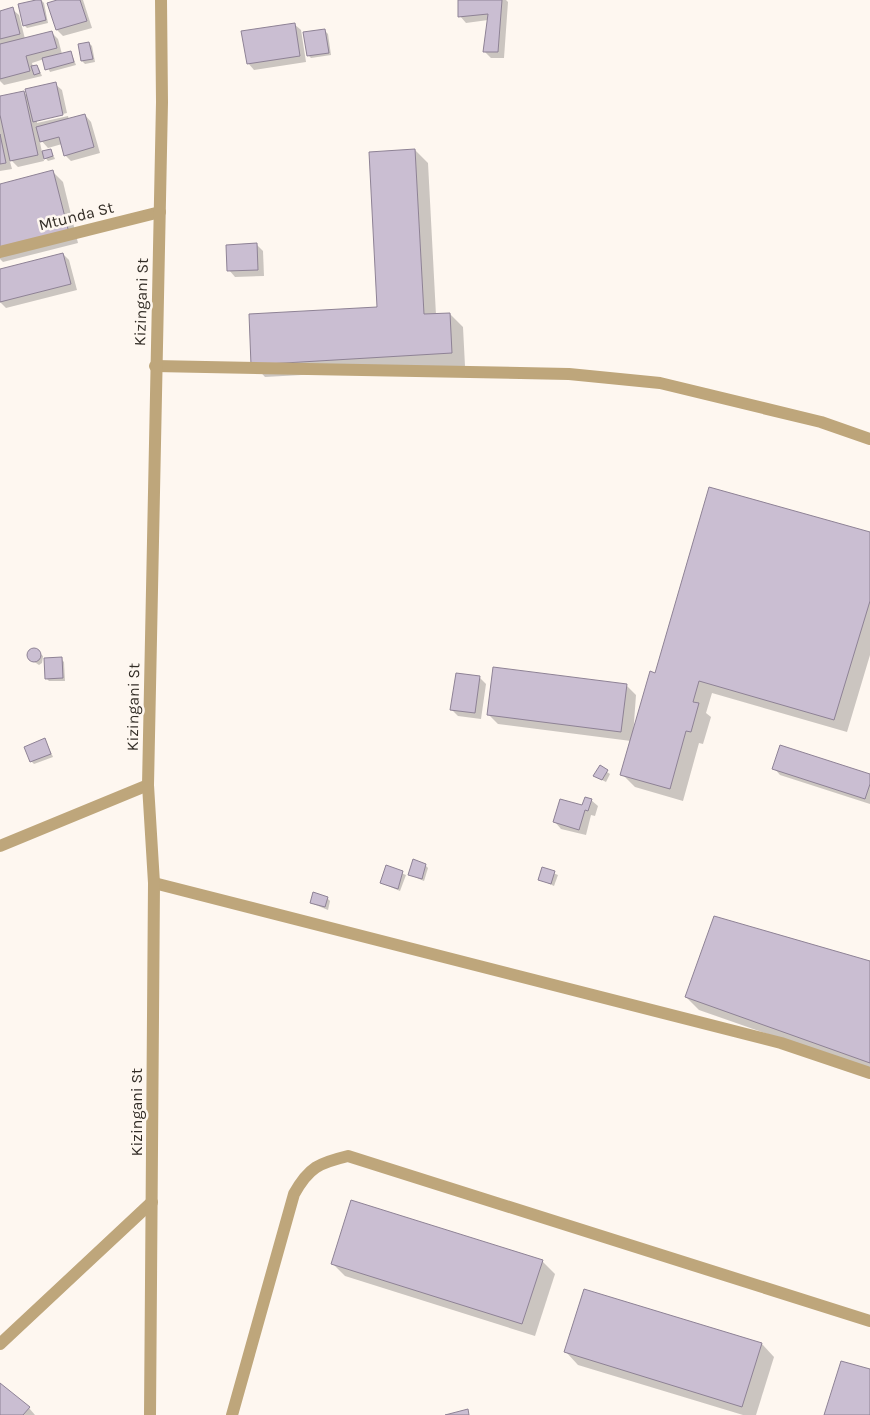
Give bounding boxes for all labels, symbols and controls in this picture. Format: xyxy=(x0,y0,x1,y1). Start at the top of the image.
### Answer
street label: Mtunda St xyxy=(36,198,116,234)
street label: Kizingani St xyxy=(130,258,152,346)
street label: Kizingani St xyxy=(123,663,143,751)
street label: Kizingani St xyxy=(127,1068,146,1156)

